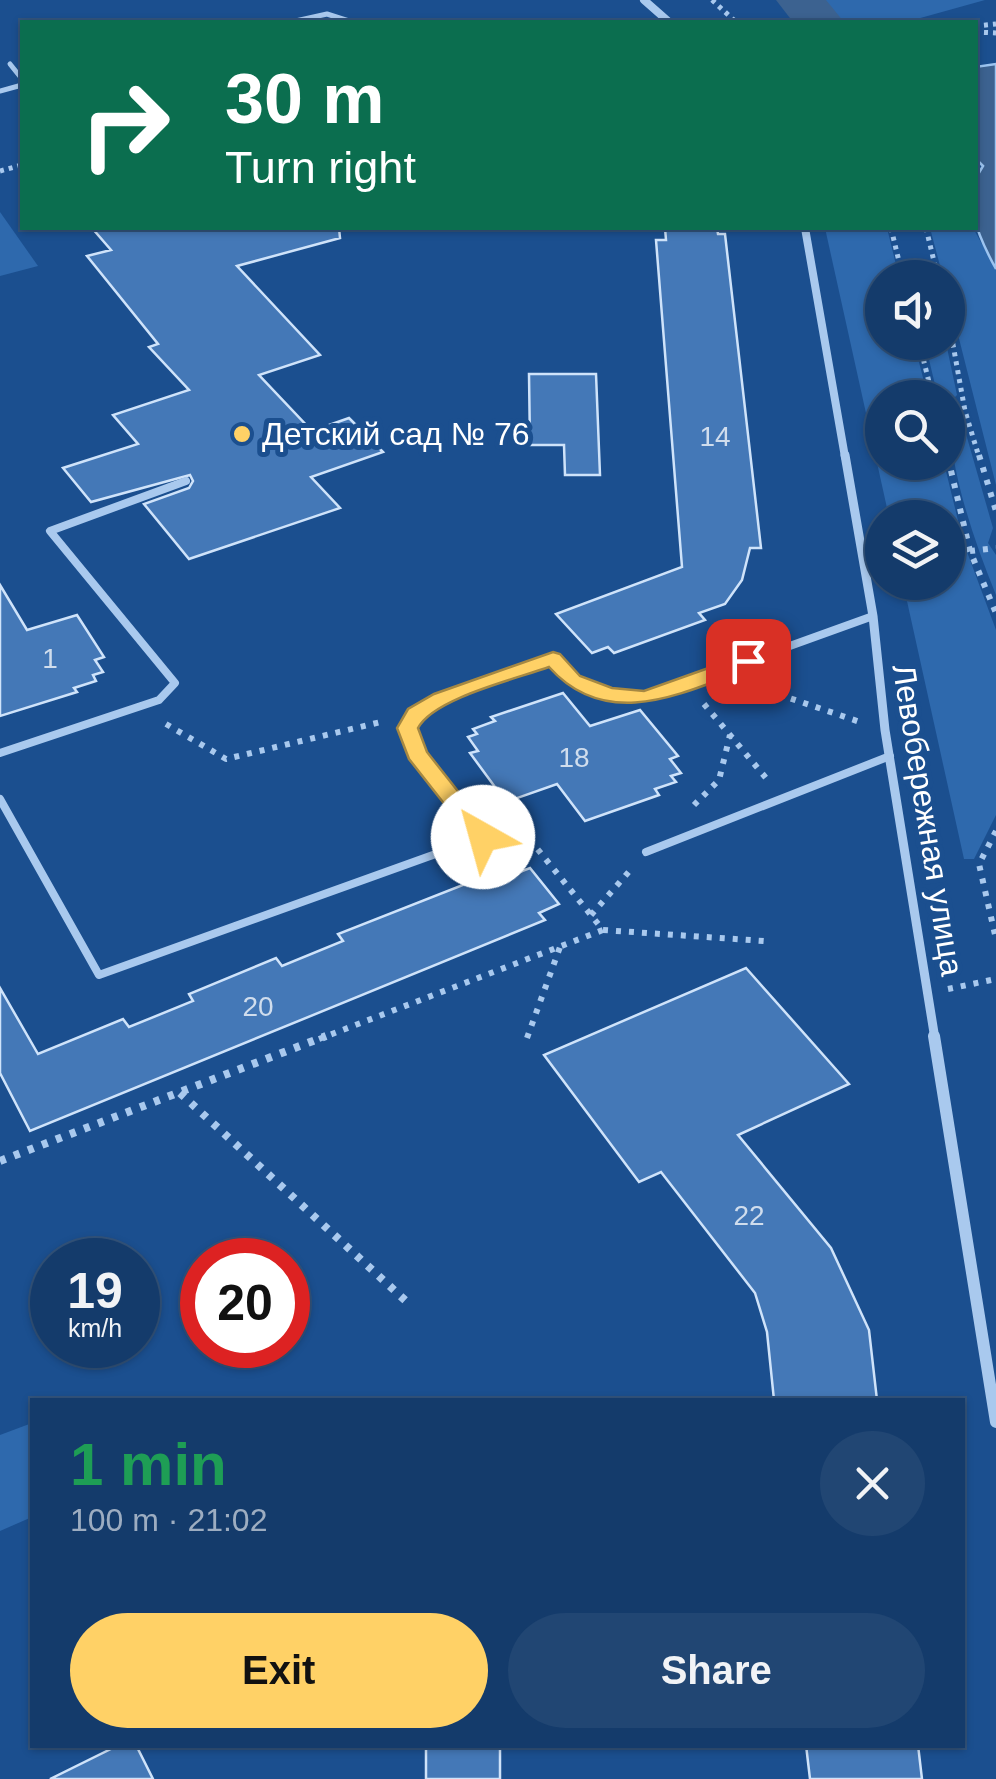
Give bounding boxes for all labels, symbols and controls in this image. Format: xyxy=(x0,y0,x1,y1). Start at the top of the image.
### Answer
icon: right xyxy=(60,60,190,190)
text: 30 m xyxy=(225,60,385,138)
text: Turn right xyxy=(225,142,416,193)
map controls xyxy=(865,260,965,600)
button: sound xyxy=(865,260,965,360)
button: search xyxy=(865,380,965,480)
place label: Детский сад № 76 xyxy=(262,416,530,452)
house number: 14 xyxy=(699,421,731,452)
marker: Детский сад № 76 xyxy=(231,423,253,445)
button: layers xyxy=(865,500,965,600)
pin xyxy=(706,619,791,704)
icon: arrive xyxy=(721,634,776,689)
house number: 1 xyxy=(42,643,58,674)
street label: Левобережная улица xyxy=(886,661,970,979)
house number: 18 xyxy=(558,742,590,773)
position arrow xyxy=(431,785,535,889)
house number: 20 xyxy=(242,991,274,1022)
house number: 22 xyxy=(733,1200,765,1231)
speed limit sign: 20 xyxy=(180,1238,310,1368)
text: 19 xyxy=(67,1263,123,1319)
text: km/h xyxy=(68,1314,122,1342)
text: 1 min xyxy=(70,1431,227,1498)
button: close xyxy=(820,1431,925,1536)
text: 100 m · 21:02 xyxy=(70,1502,267,1538)
button: Exit xyxy=(70,1613,488,1728)
button: Share xyxy=(508,1613,925,1728)

